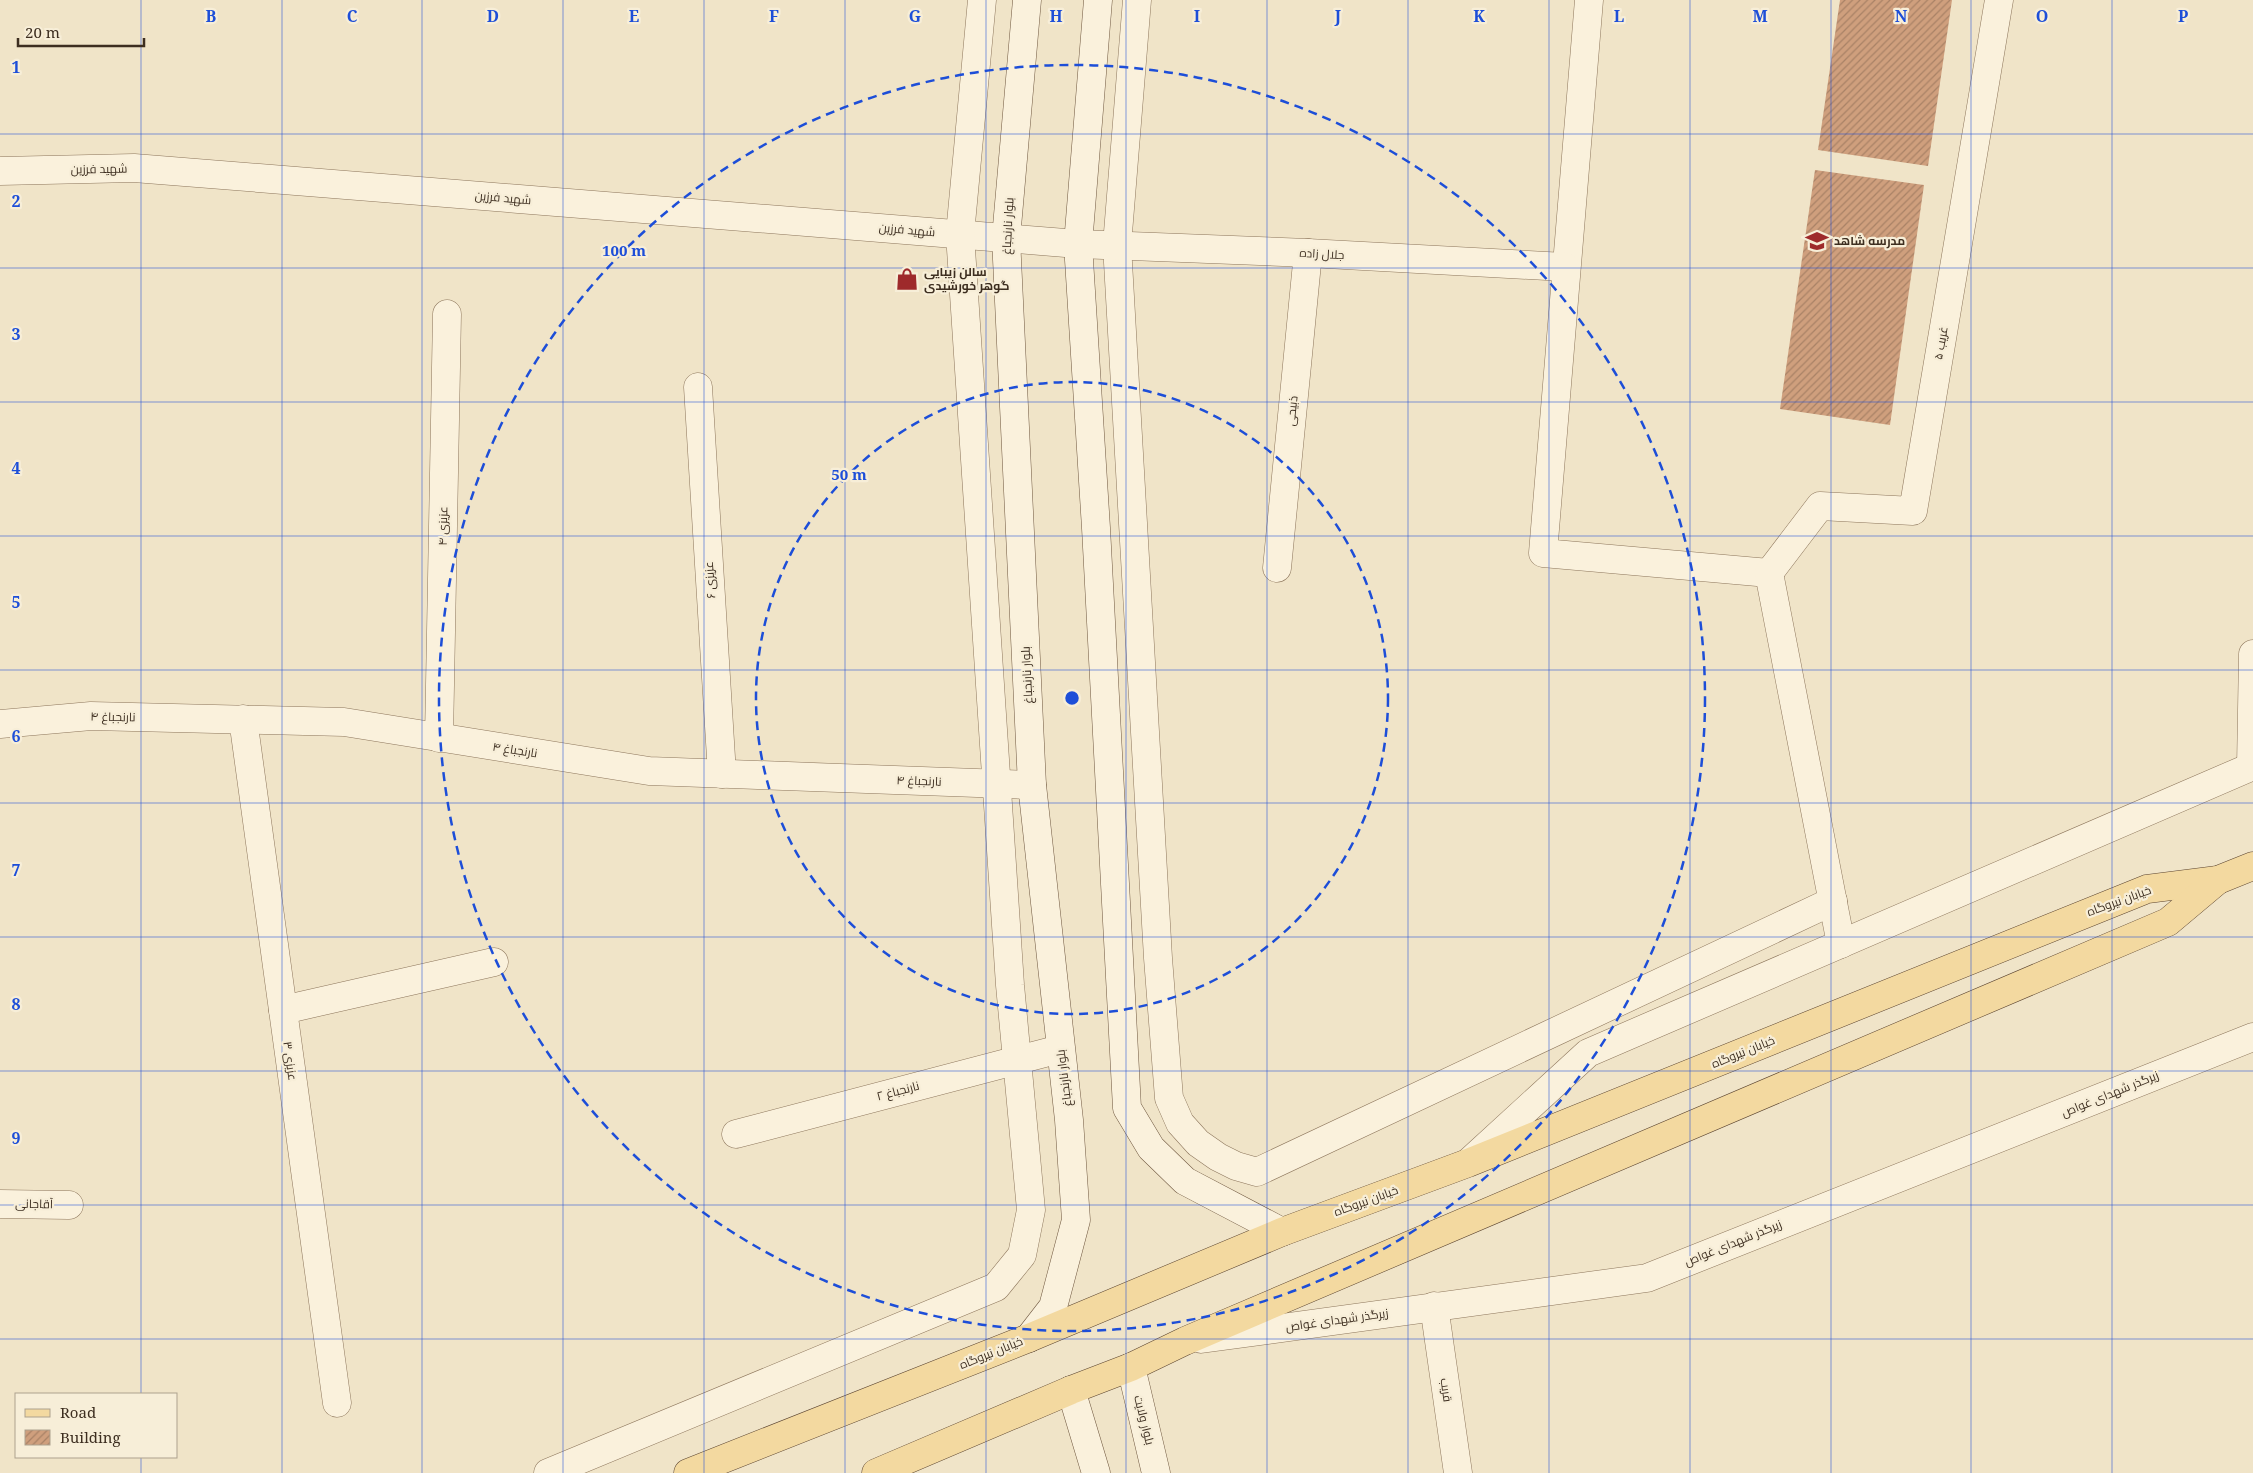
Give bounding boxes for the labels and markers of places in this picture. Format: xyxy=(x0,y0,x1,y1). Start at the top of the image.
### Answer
school or university icon: مدرسه شاهد xyxy=(1804,228,1830,254)
place label: مدرسه شاهد xyxy=(1834,232,1905,249)
place label: سالن زیبایی گوهر خورشیدی xyxy=(924,263,1009,294)
shop icon: سالن زیبایی گوهر خورشیدی xyxy=(894,266,920,292)
centre of rings xyxy=(1063,689,1081,707)

